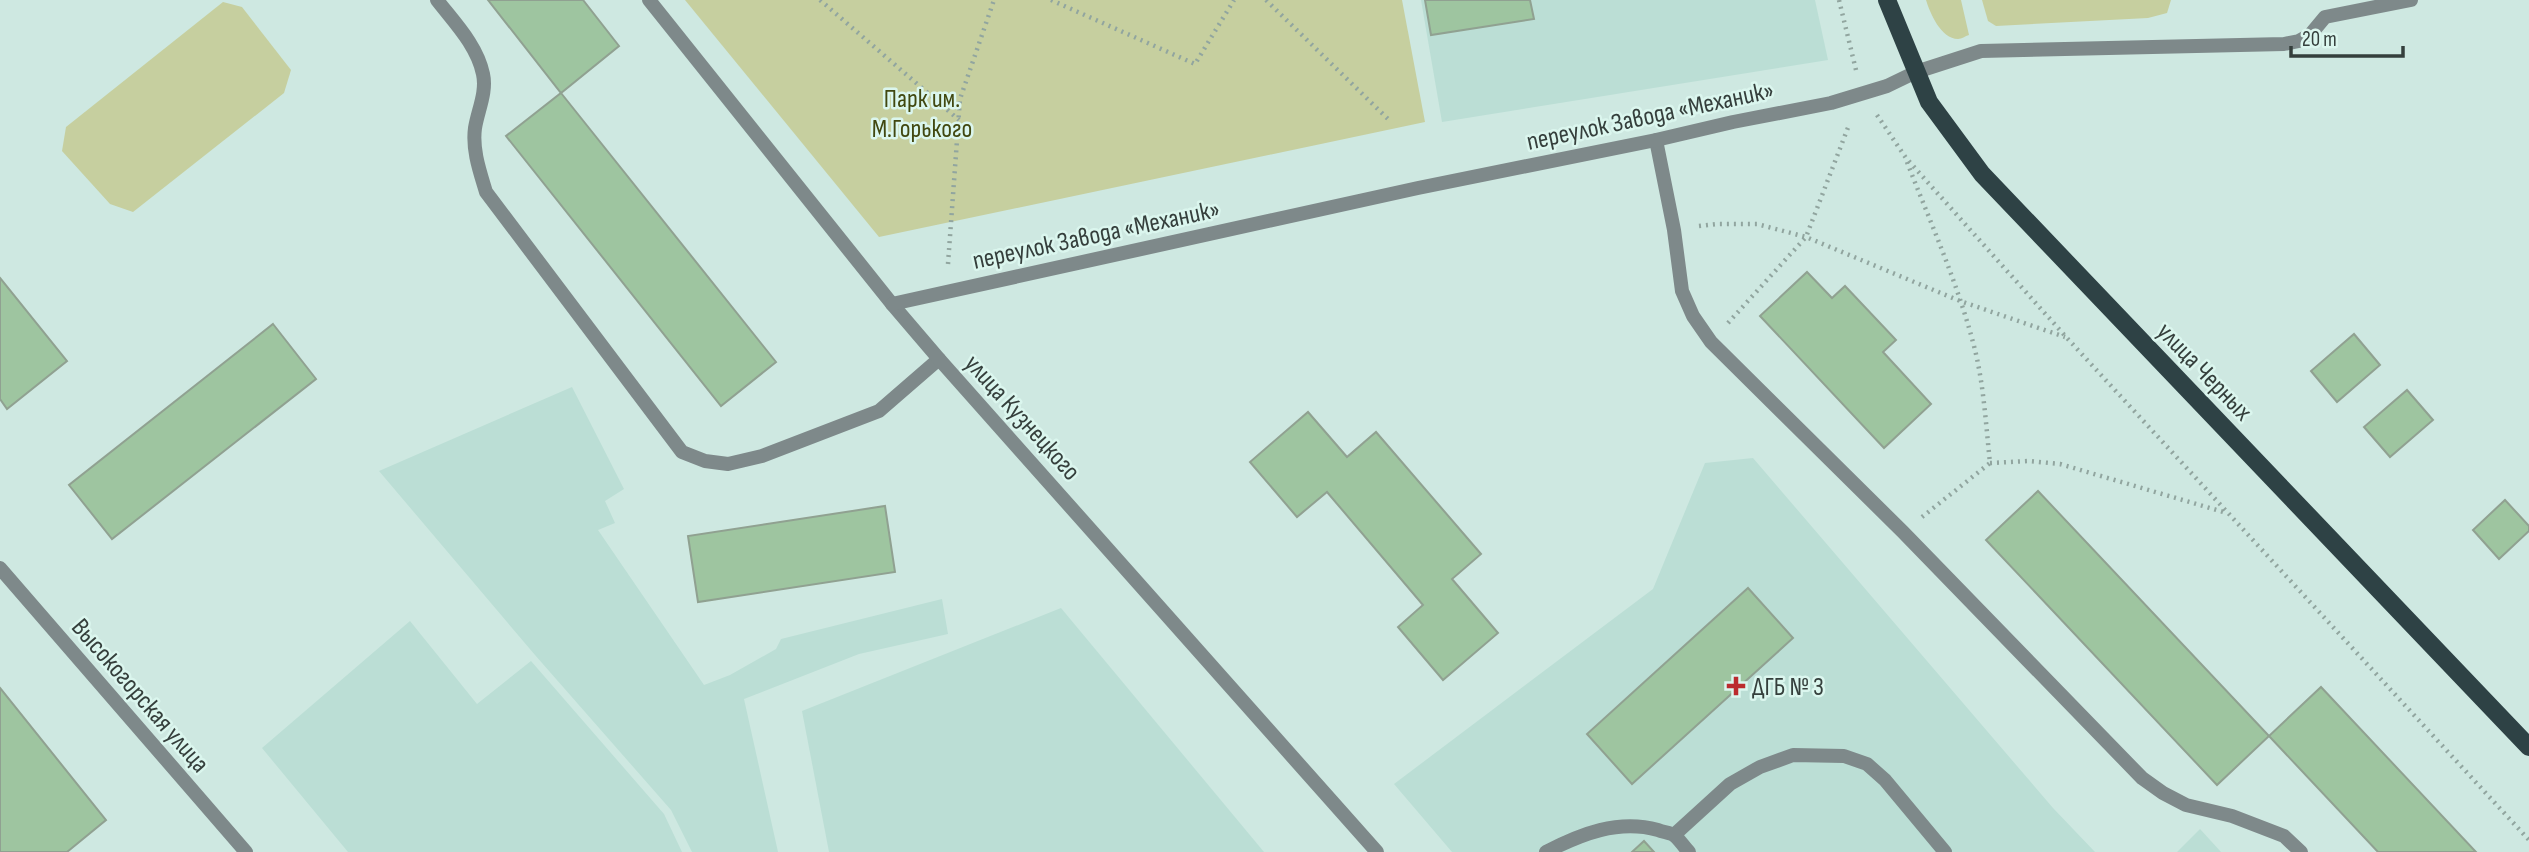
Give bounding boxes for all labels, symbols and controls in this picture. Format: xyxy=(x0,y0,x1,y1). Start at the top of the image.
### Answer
scale bar xyxy=(2291,14,2403,58)
text: 20 m xyxy=(2302,27,2337,52)
street label: переулок Завода «Механик» xyxy=(1524,75,1777,158)
park label: Парк им. М.Горького xyxy=(872,84,972,145)
street label: переулок Завода «Механик» xyxy=(970,194,1223,277)
street label: улица Черных xyxy=(2150,317,2258,428)
street label: улица Кузнецкого xyxy=(957,349,1086,487)
street label: Высокогорская улица xyxy=(64,613,215,779)
place label: ДГБ № 3 xyxy=(1752,672,1824,703)
marker: ДГБ № 3 xyxy=(1726,676,1746,696)

